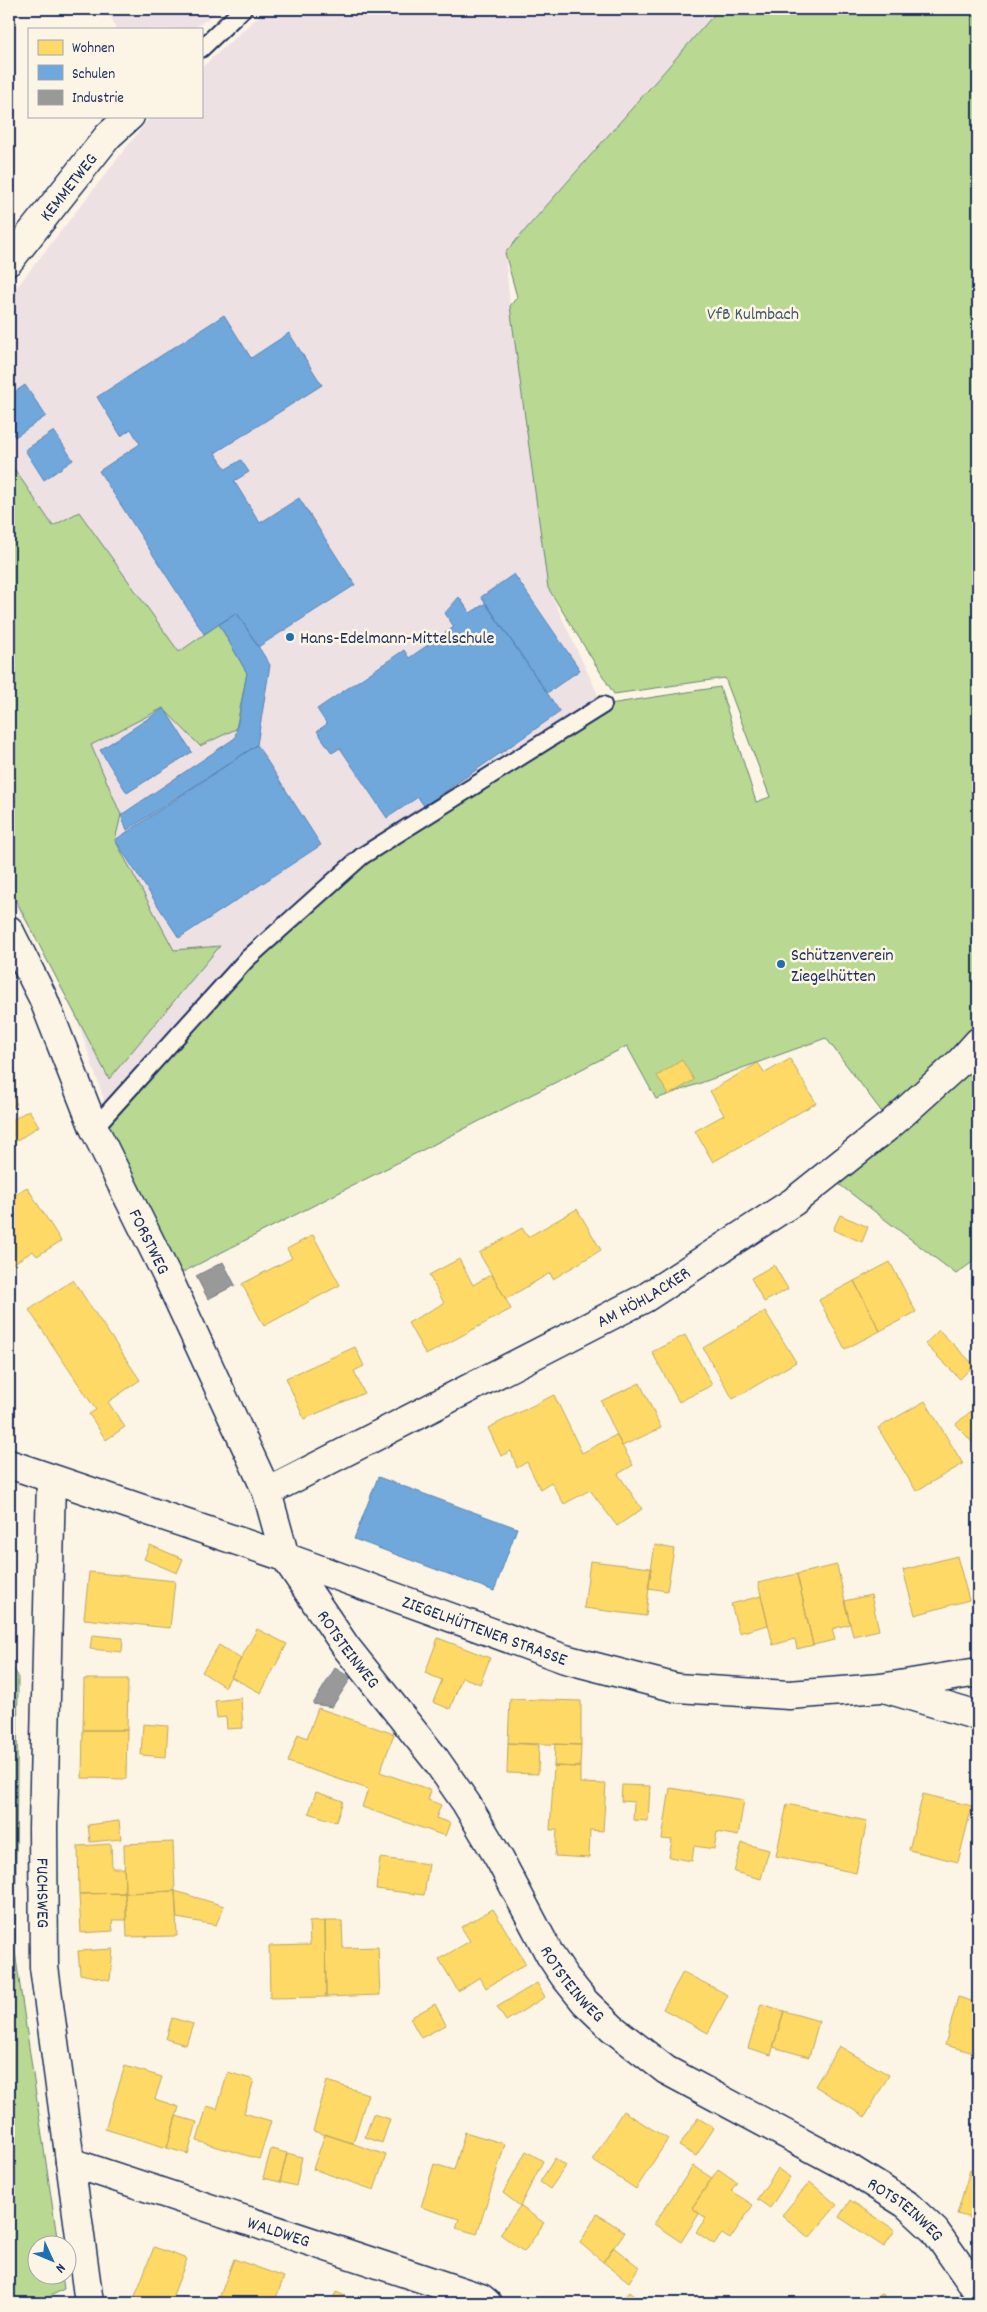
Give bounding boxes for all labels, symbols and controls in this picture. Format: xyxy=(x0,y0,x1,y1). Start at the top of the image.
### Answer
legend xyxy=(28,28,202,118)
text: Wohnen xyxy=(72,38,115,60)
text: Schulen xyxy=(72,64,115,86)
text: Industrie xyxy=(72,88,124,110)
street label: KEMMETWEG xyxy=(35,149,105,227)
park label: VfB Kulmbach xyxy=(707,303,799,328)
place label: Hans-Edelmann-Mittelschule xyxy=(300,627,495,652)
marker: Hans-Edelmann-Mittelschule xyxy=(284,631,296,643)
place label: Schützenverein Ziegelhütten xyxy=(791,944,894,990)
marker: Schützenverein Ziegelhütten xyxy=(775,958,787,970)
street label: FORSTWEG xyxy=(121,1206,174,1279)
street label: AM HÖHLACKER xyxy=(593,1262,696,1336)
street label: ZIEGELHÜTTENER STRASSE xyxy=(398,1591,570,1674)
street label: ROTSTEINWEG xyxy=(310,1606,384,1695)
street label: FUCHSWEG xyxy=(28,1858,54,1928)
street label: ROTSTEINWEG xyxy=(532,1942,609,2029)
street label: ROTSTEINWEG xyxy=(862,2173,948,2247)
street label: WALDWEG xyxy=(244,2211,313,2255)
north arrow xyxy=(28,2234,78,2284)
text: N xyxy=(50,2258,70,2277)

